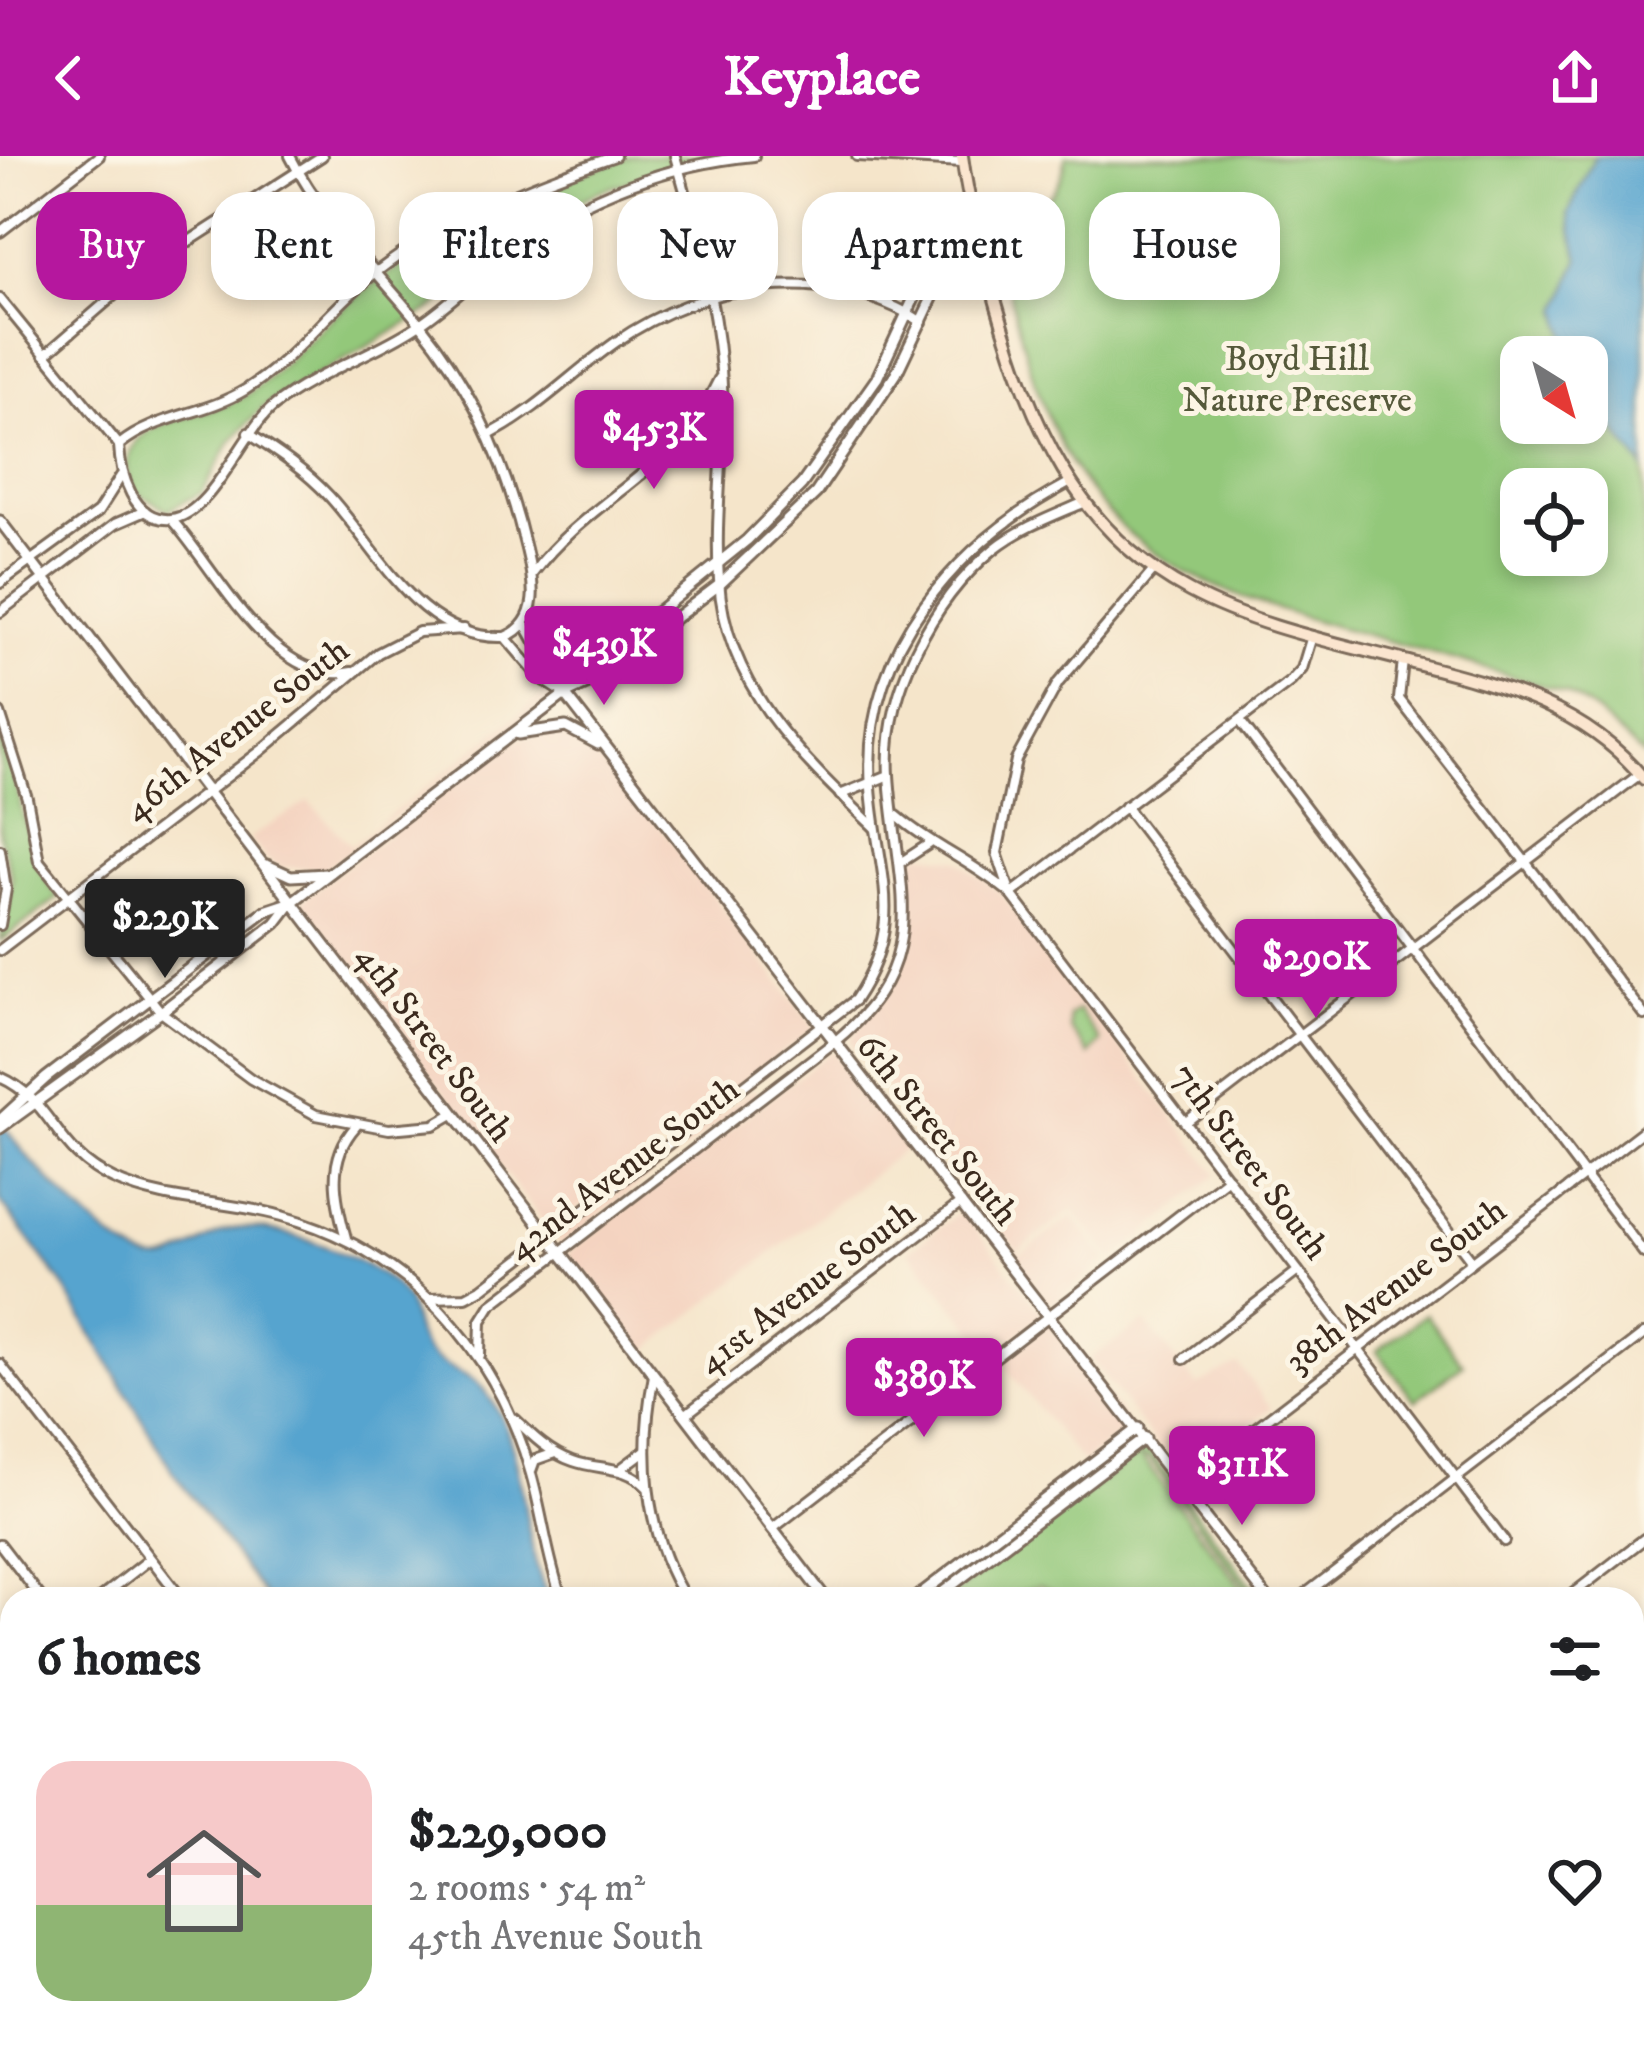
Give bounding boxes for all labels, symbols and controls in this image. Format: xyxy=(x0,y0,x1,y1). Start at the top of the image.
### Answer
icon: back xyxy=(36,45,102,111)
text: Keyplace xyxy=(724,45,920,112)
icon: share xyxy=(1542,45,1608,111)
chip: Buy xyxy=(36,192,187,300)
chip: Rent xyxy=(211,192,375,300)
chip: Filters xyxy=(399,192,593,300)
chip: New xyxy=(617,192,778,300)
chip: Apartment xyxy=(802,192,1065,300)
chip: House xyxy=(1089,192,1280,300)
north arrow xyxy=(1500,336,1608,444)
map controls xyxy=(1500,336,1608,576)
park label: Boyd Hill Nature Preserve xyxy=(1182,337,1412,423)
pin: $453K xyxy=(570,390,738,492)
text: $453K xyxy=(602,404,706,453)
button: locate xyxy=(1500,468,1608,576)
pin: $439K xyxy=(520,606,688,708)
text: $439K xyxy=(551,620,657,669)
street label: 46th Avenue South xyxy=(115,628,359,832)
pin: $229K xyxy=(81,879,249,981)
text: $229K xyxy=(112,893,218,942)
pin: $290K xyxy=(1232,919,1400,1021)
text: $290K xyxy=(1262,933,1370,982)
street label: 4th Street South xyxy=(345,936,523,1152)
street label: 6th Street South xyxy=(846,1025,1028,1235)
street label: 7th Street South xyxy=(1162,1055,1338,1269)
street label: 42nd Avenue South xyxy=(499,1067,749,1271)
street label: 38th Avenue South xyxy=(1277,1188,1516,1384)
street label: 41st Avenue South xyxy=(689,1191,925,1384)
pin: $389K xyxy=(840,1338,1008,1440)
text: $389K xyxy=(873,1352,975,1401)
pin: $311K xyxy=(1158,1426,1326,1528)
text: $311K xyxy=(1196,1440,1288,1489)
icon: filters xyxy=(1542,1626,1608,1692)
text: 6 homes xyxy=(36,1627,201,1691)
text: $229,000 xyxy=(408,1800,607,1864)
icon: home xyxy=(132,1809,276,1953)
icon: heart xyxy=(1542,1848,1608,1914)
text: 2 rooms · 54 m² xyxy=(408,1864,645,1913)
text: 45th Avenue South xyxy=(408,1913,703,1962)

